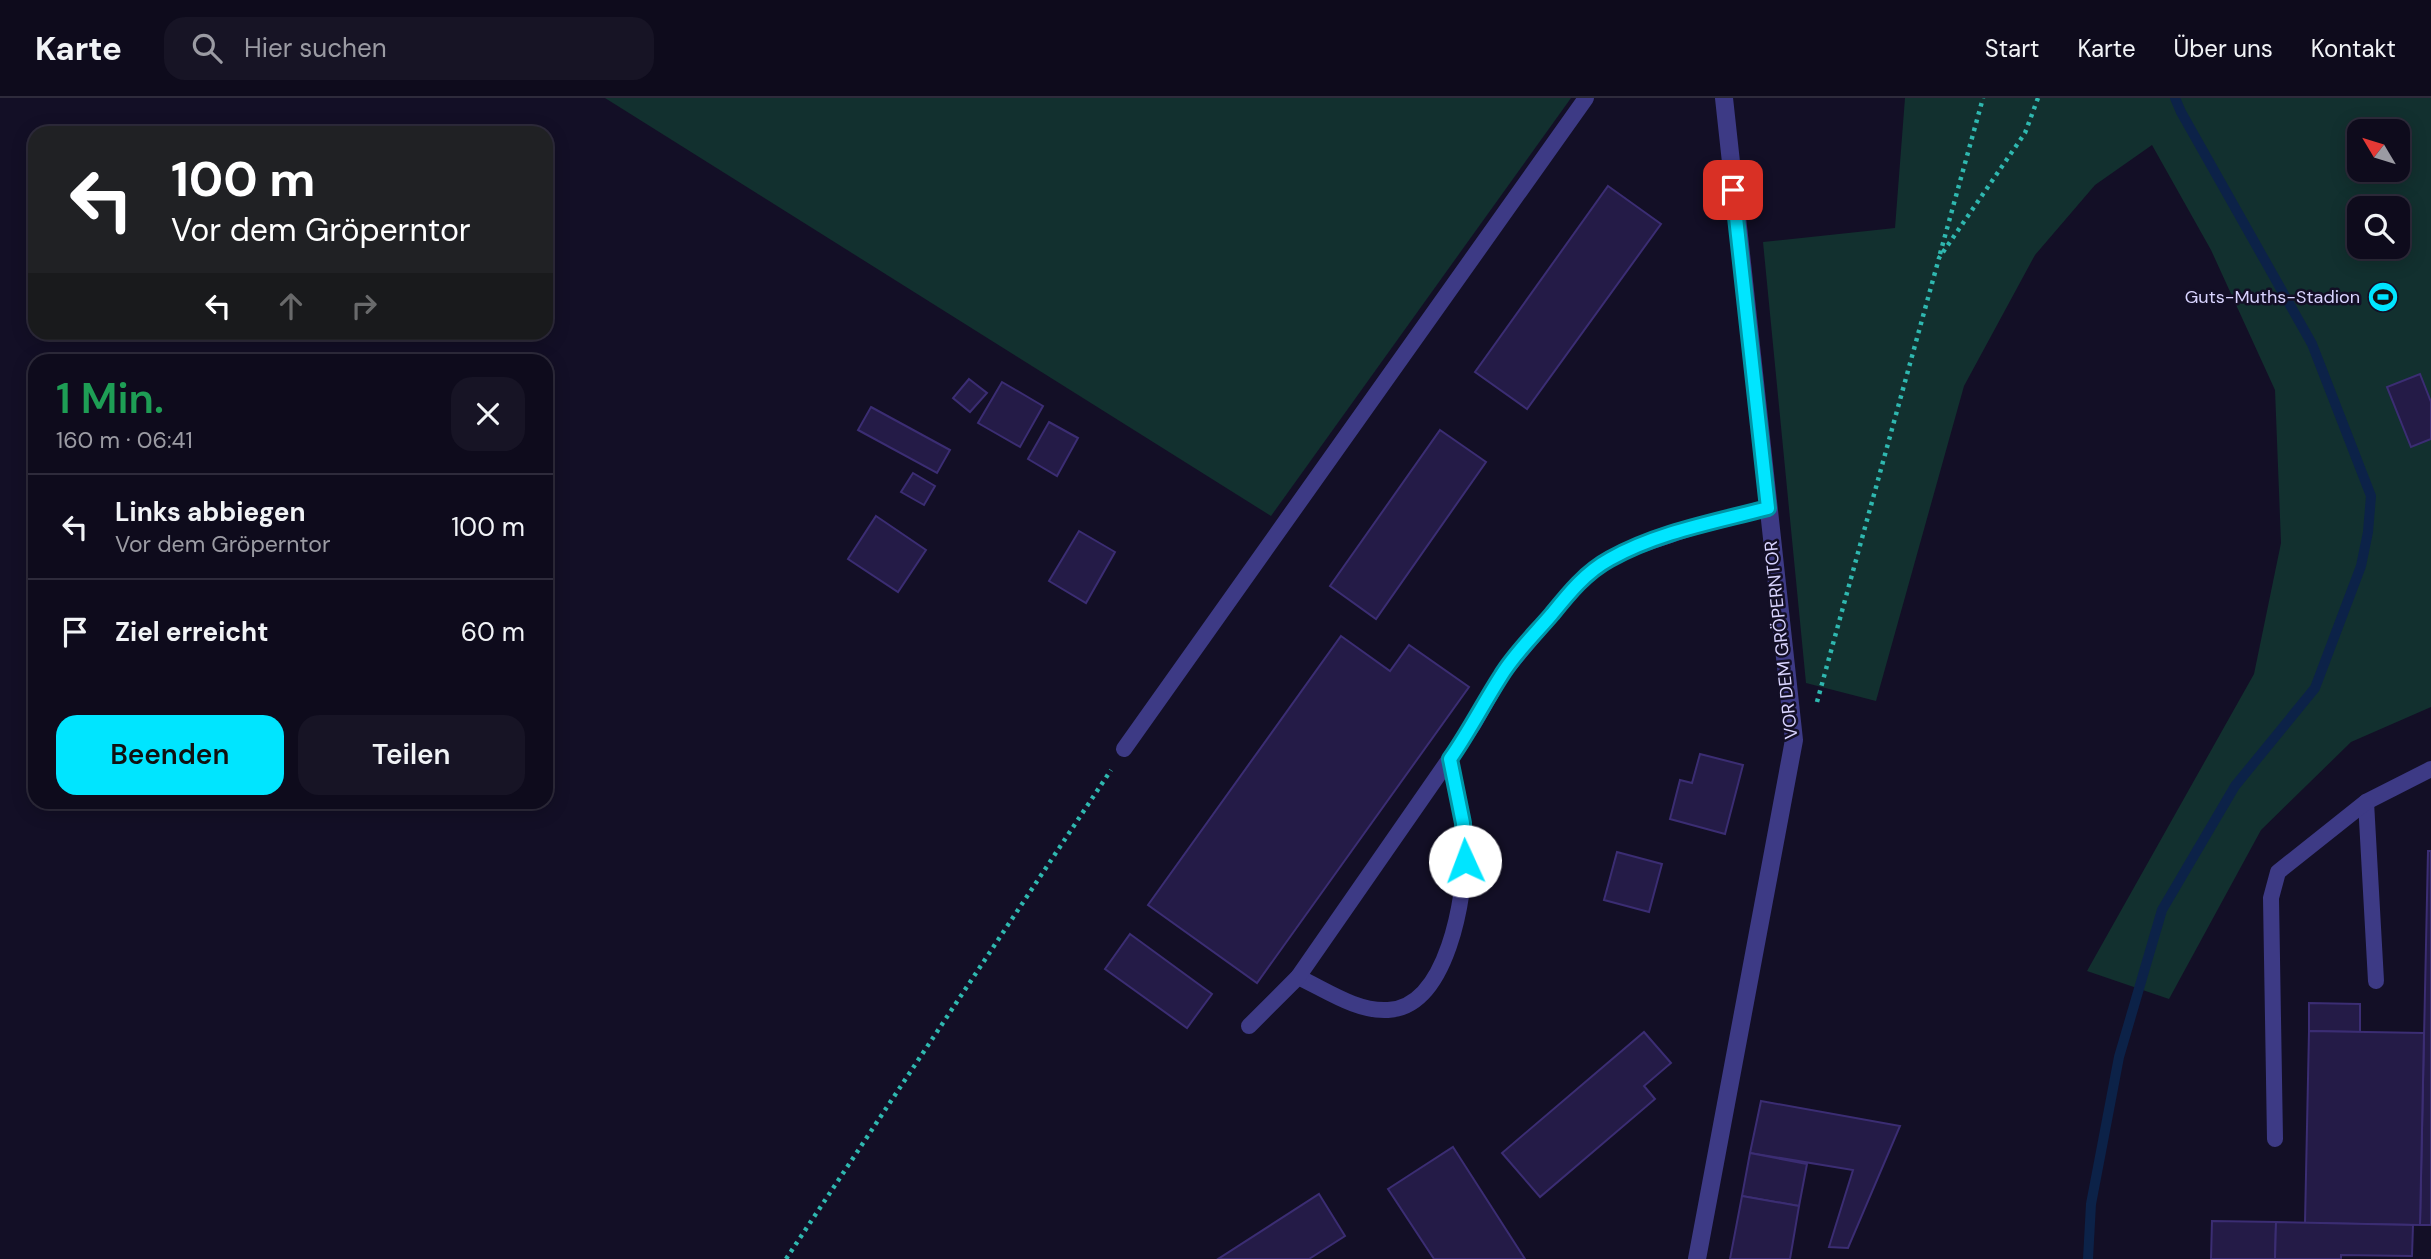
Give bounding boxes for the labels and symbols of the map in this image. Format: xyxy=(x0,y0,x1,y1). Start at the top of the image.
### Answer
north arrow xyxy=(2347,119,2410,182)
pin xyxy=(1703,160,1763,220)
sports icon: Guts-Muths-Stadion xyxy=(2366,280,2400,314)
place label: Guts-Muths-Stadion xyxy=(2185,285,2360,309)
street label: VOR DEM GRÖPERNTOR xyxy=(1759,540,1803,740)
position arrow xyxy=(1428,824,1502,898)

